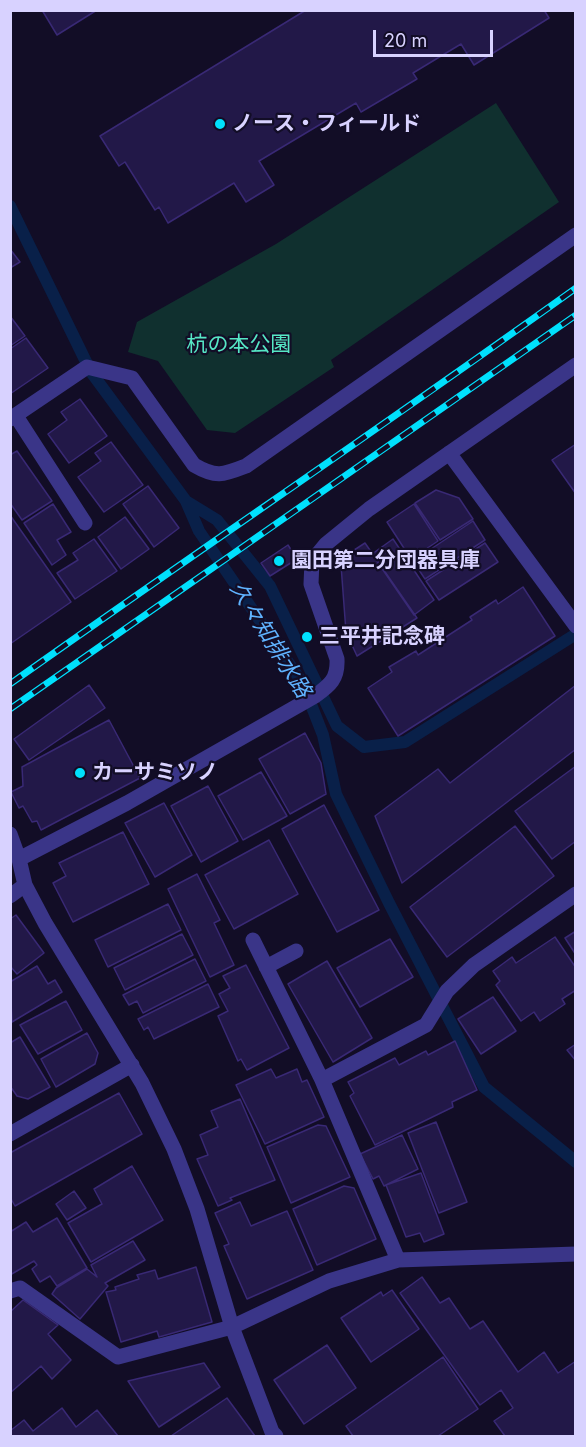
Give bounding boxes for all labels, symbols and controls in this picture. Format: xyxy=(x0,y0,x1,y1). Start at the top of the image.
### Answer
scale bar xyxy=(376,18,496,56)
text: 20 m xyxy=(384,30,427,51)
place label: ノース・フィールド xyxy=(232,111,421,137)
marker: ノース・フィールド xyxy=(213,117,227,131)
park label: 杭の本公園 xyxy=(187,332,291,358)
place label: 園田第二分団器具庫 xyxy=(291,548,480,574)
marker: 園田第二分団器具庫 xyxy=(272,554,286,568)
water label: 久々知排水路 xyxy=(224,577,316,703)
place label: 三平井記念碑 xyxy=(319,624,445,650)
marker: 三平井記念碑 xyxy=(300,630,314,644)
place label: カーサミソノ xyxy=(92,760,218,786)
marker: カーサミソノ xyxy=(73,766,87,780)

